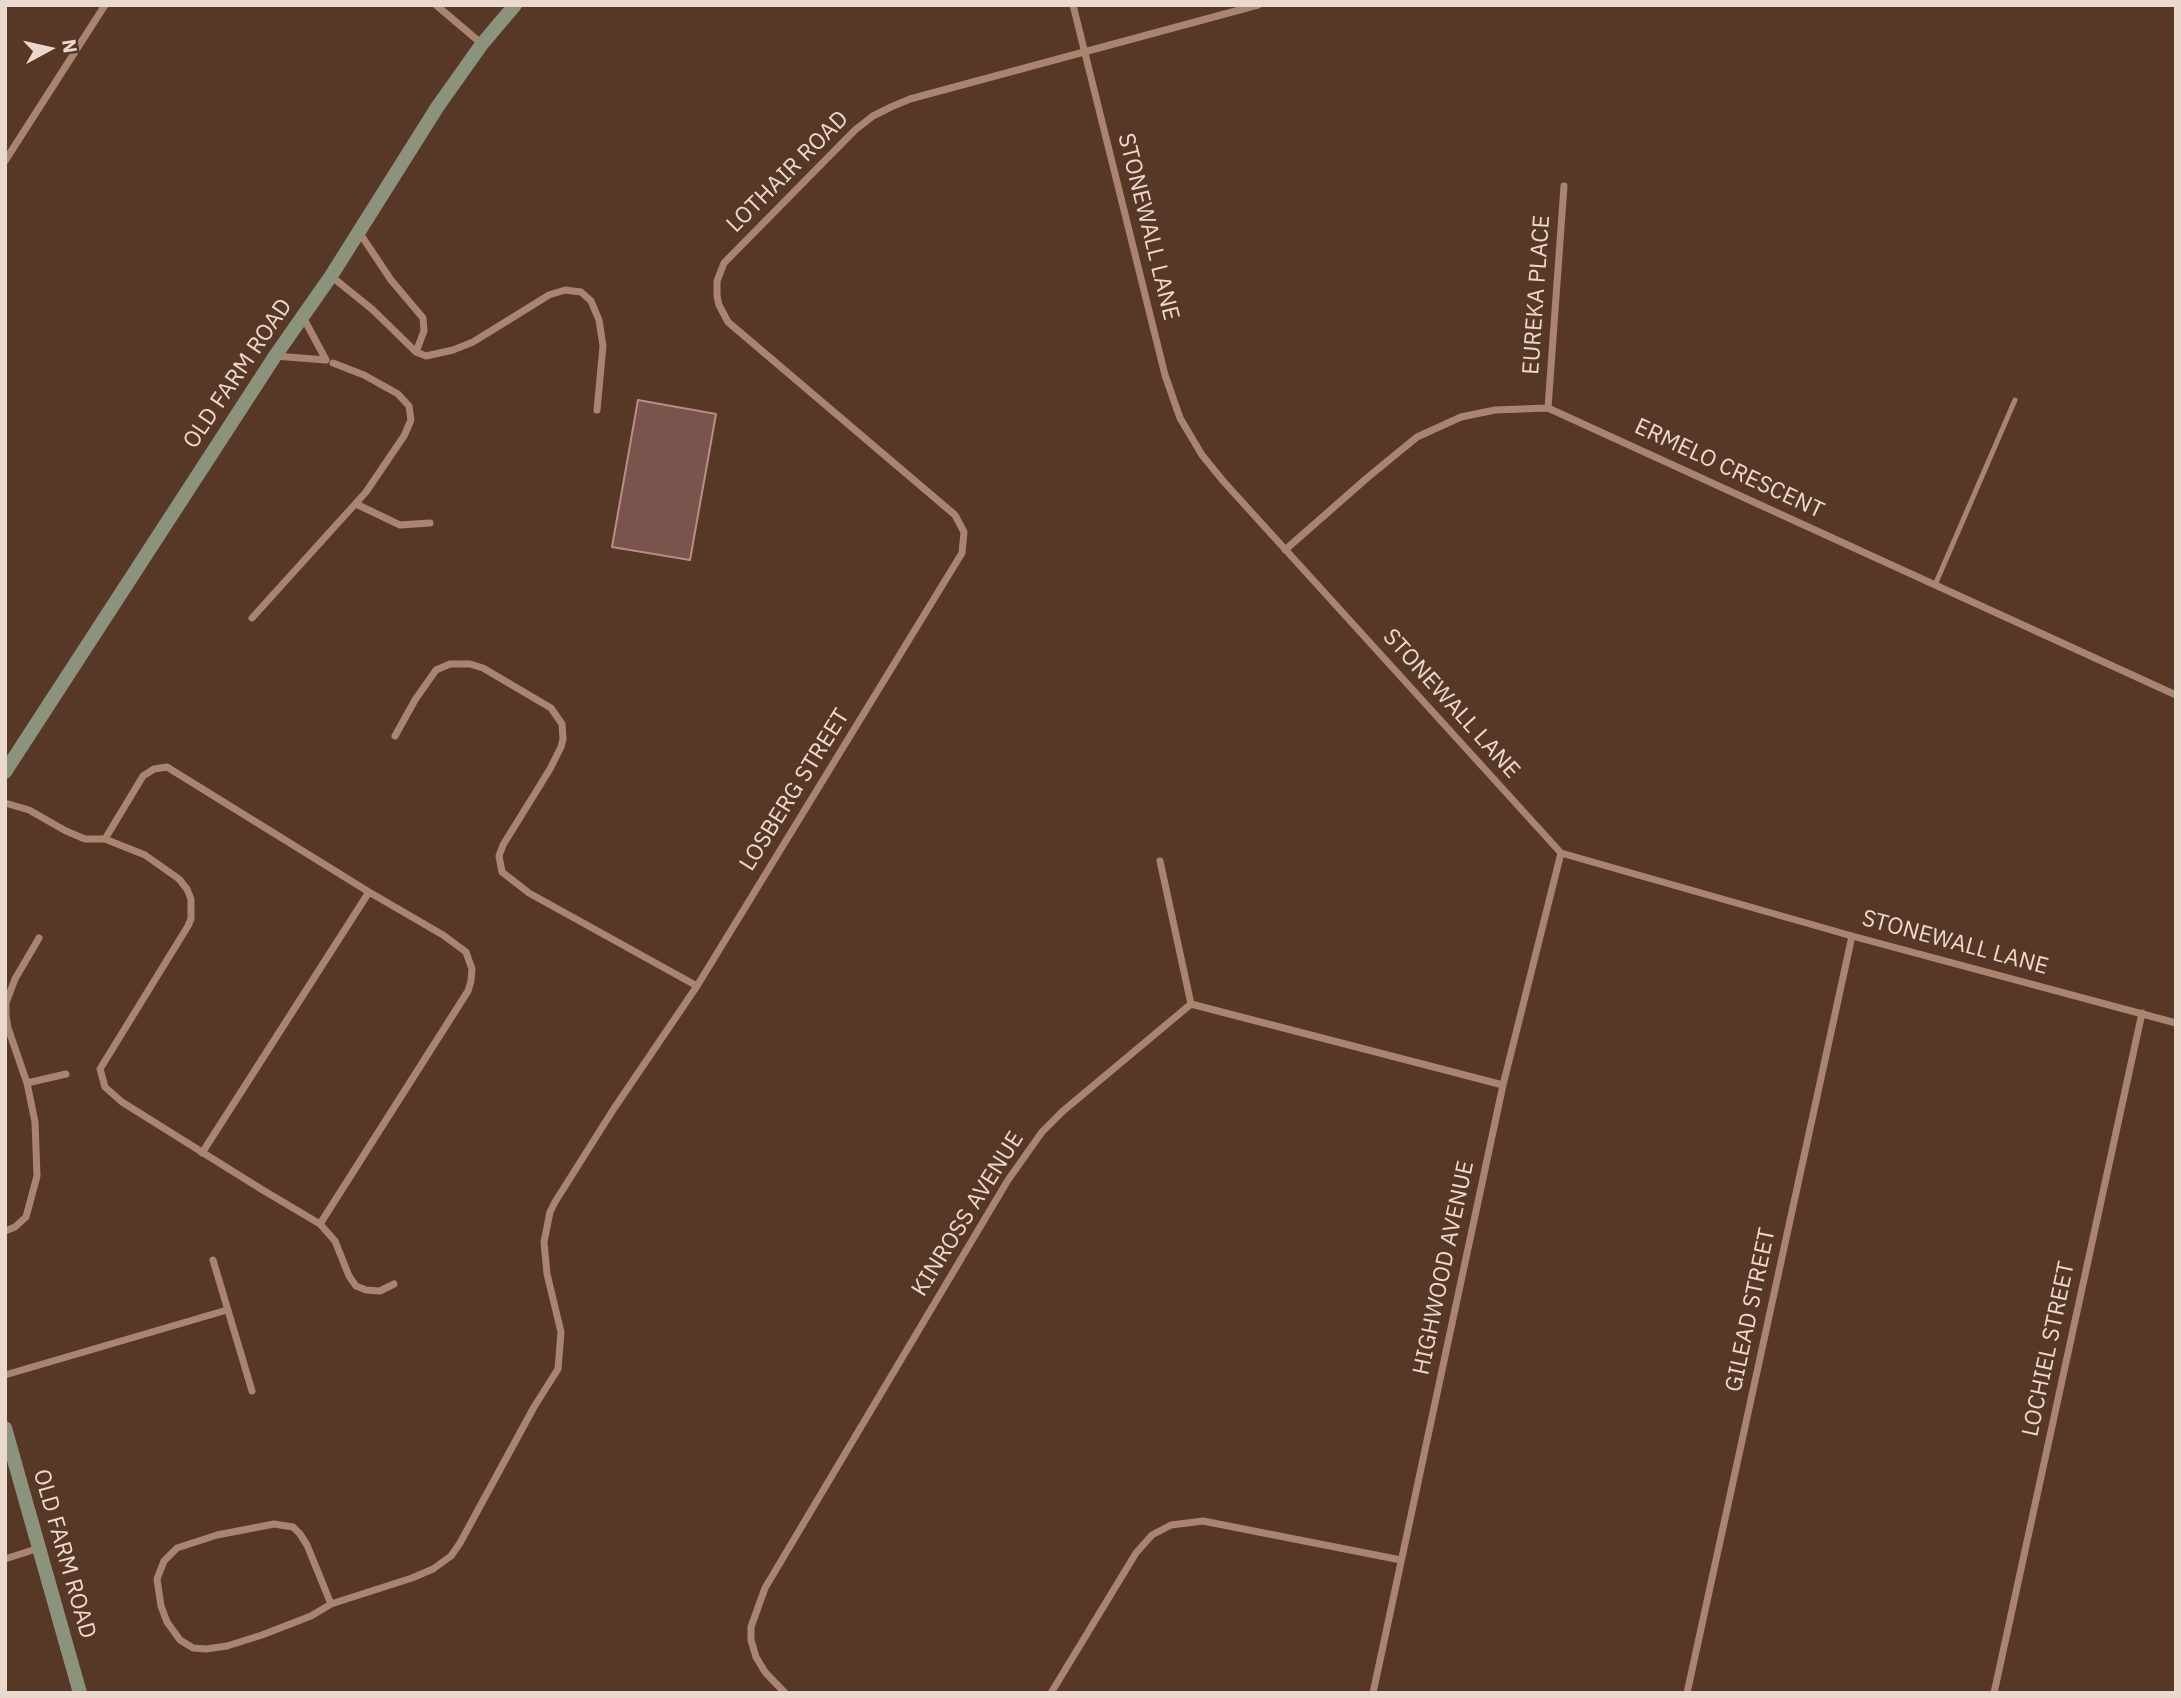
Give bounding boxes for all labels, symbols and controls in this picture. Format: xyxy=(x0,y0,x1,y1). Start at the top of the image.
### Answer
north arrow xyxy=(14,14,84,84)
text: N xyxy=(57,38,83,55)
street label: LOTHAIR ROAD xyxy=(721,105,855,239)
street label: STONEWALL LANE xyxy=(1111,131,1185,323)
street label: EUREKA PLACE xyxy=(1518,214,1556,376)
street label: OLD FARM ROAD xyxy=(178,294,298,454)
street label: ERMELO CRESCENT xyxy=(1630,413,1828,525)
street label: STONEWALL LANE xyxy=(1377,624,1525,784)
street label: LOSBERG STREET xyxy=(734,704,856,876)
street label: STONEWALL LANE xyxy=(1859,905,2051,981)
street label: KINROSS AVENUE xyxy=(906,1126,1030,1302)
street label: HIGHWOOD AVENUE xyxy=(1408,1158,1480,1378)
street label: GILEAD STREET xyxy=(1720,1226,1782,1394)
street label: LOCHIEL STREET xyxy=(2017,1259,2081,1439)
street label: OLD FARM ROAD xyxy=(27,1466,101,1642)

